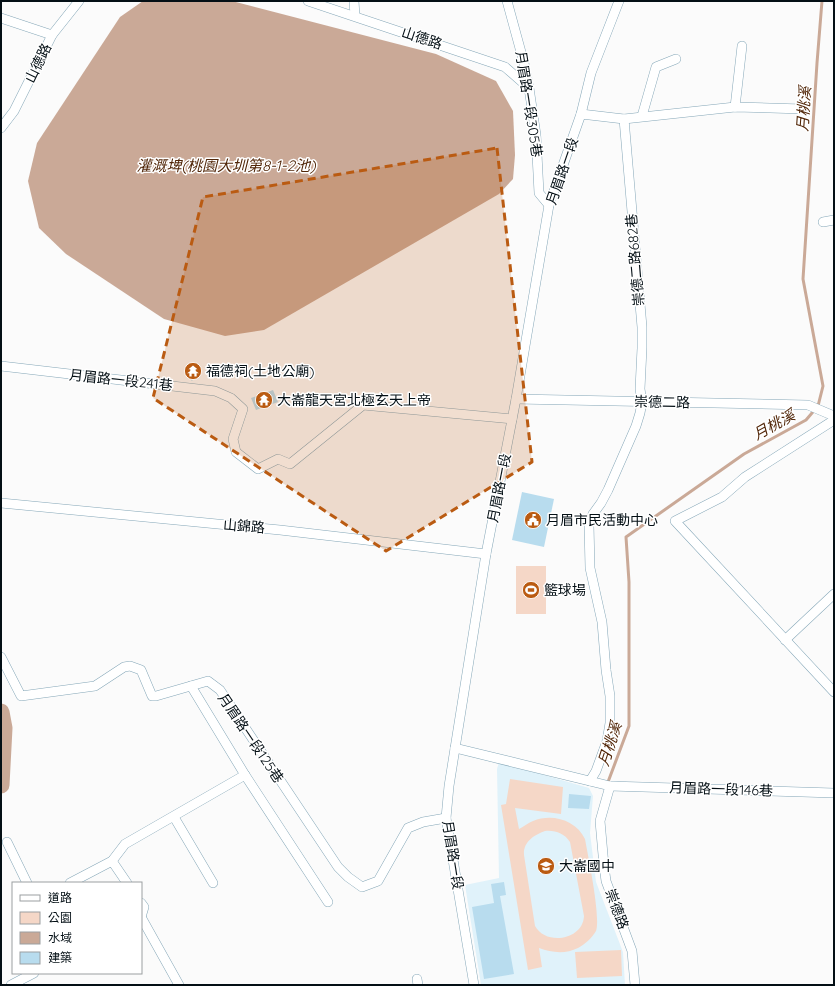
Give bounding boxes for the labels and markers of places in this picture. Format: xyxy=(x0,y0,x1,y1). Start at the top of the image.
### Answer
temple icon: 福德祠(土地公廟) xyxy=(183,361,203,381)
place label: 福德祠(土地公廟) xyxy=(206,362,314,380)
temple icon: 大崙龍天宮北極玄天上帝 xyxy=(254,390,274,410)
place label: 大崙龍天宮北極玄天上帝 xyxy=(277,391,431,409)
public building icon: 月眉市民活動中心 xyxy=(523,510,543,530)
place label: 月眉市民活動中心 xyxy=(546,511,658,529)
sports icon: 籃球場 xyxy=(521,580,541,600)
place label: 籃球場 xyxy=(544,581,586,599)
school or university icon: 大崙國中 xyxy=(536,856,556,876)
place label: 大崙國中 xyxy=(559,857,615,875)

